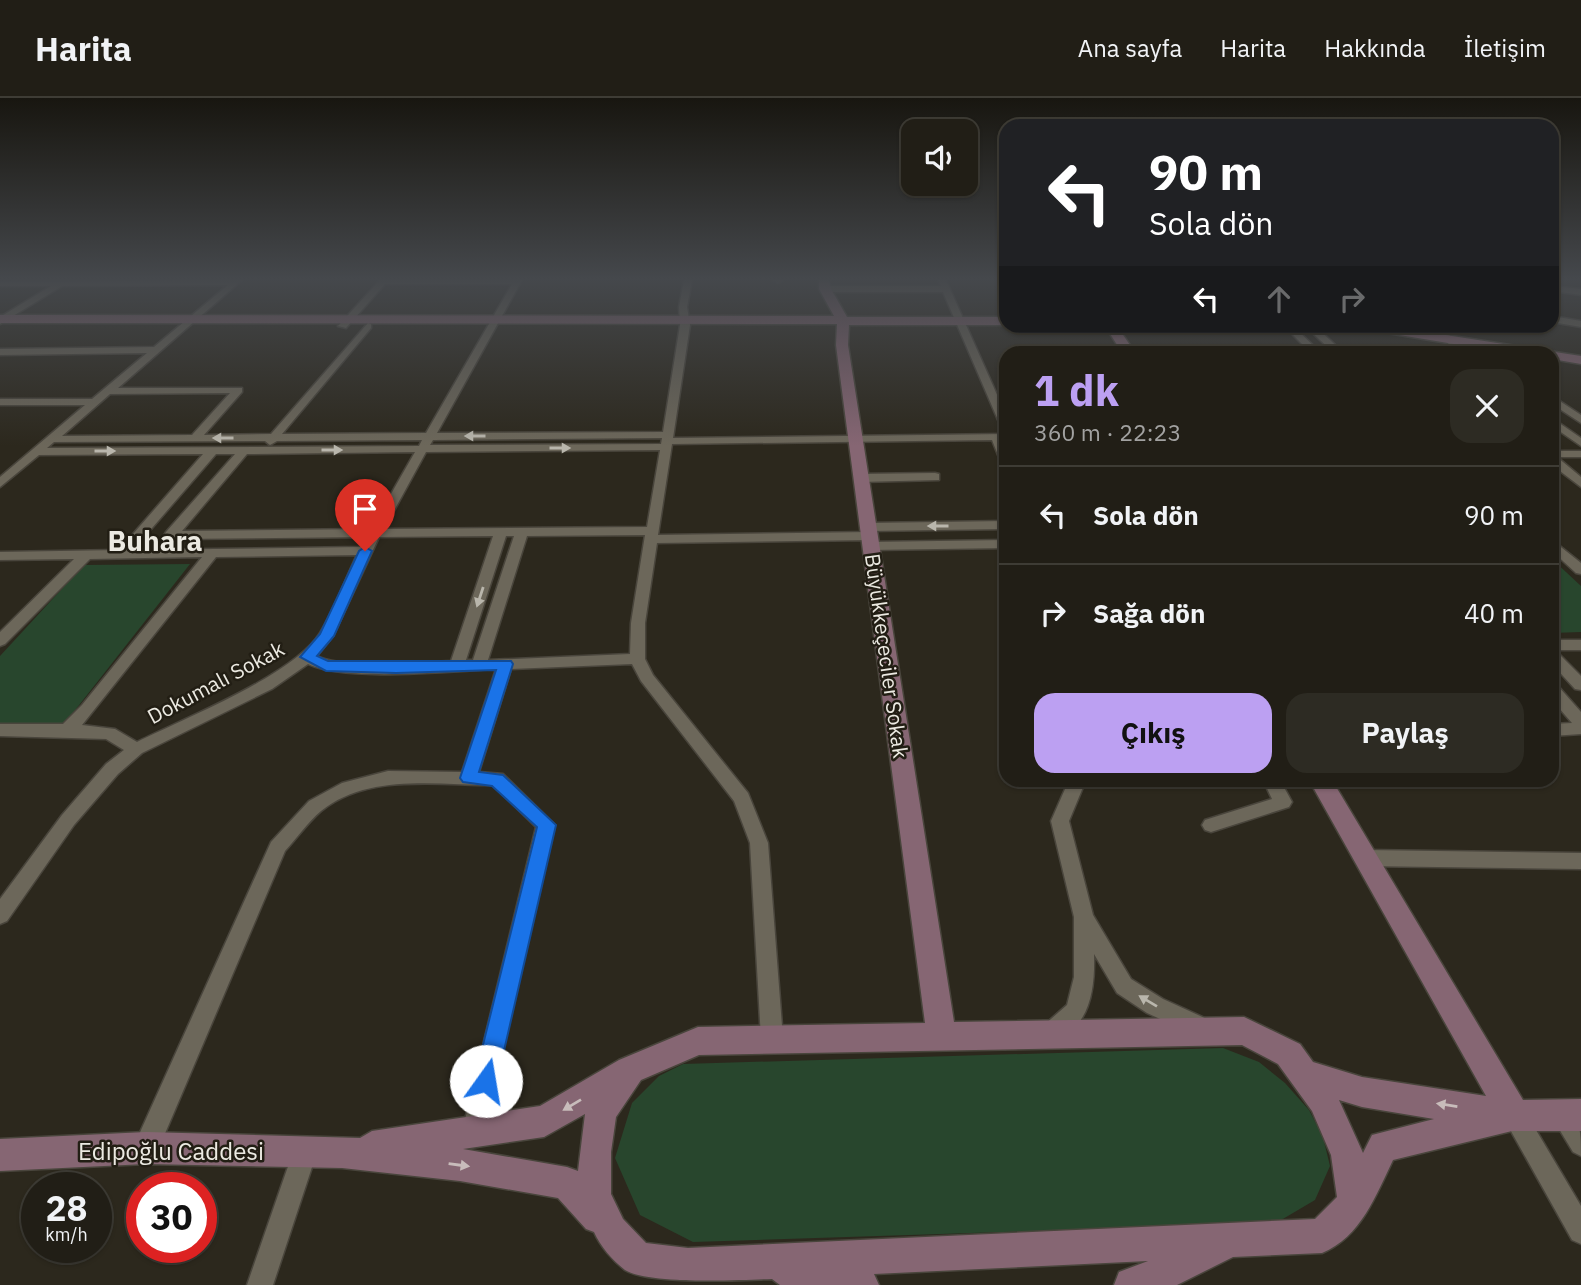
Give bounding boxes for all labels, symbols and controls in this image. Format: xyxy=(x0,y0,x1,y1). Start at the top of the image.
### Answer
text: Harita xyxy=(35,27,132,70)
text: Ana sayfa xyxy=(1078,32,1182,64)
text: Harita xyxy=(1220,32,1286,64)
text: Hakkında xyxy=(1324,32,1426,64)
text: İletişim xyxy=(1464,32,1546,64)
map controls xyxy=(901,119,978,196)
button: sound xyxy=(901,119,978,196)
text: 90 m xyxy=(1149,140,1263,203)
icon: left xyxy=(1034,147,1125,238)
text: Sola dön xyxy=(1149,202,1274,244)
icon: left xyxy=(1187,280,1225,318)
icon: ahead xyxy=(1260,280,1298,318)
icon: right xyxy=(1333,280,1371,318)
text: 1 dk xyxy=(1034,363,1119,418)
button: close xyxy=(1450,369,1524,443)
text: 360 m · 22:23 xyxy=(1034,417,1181,447)
one-way arrow xyxy=(464,431,486,442)
one-way arrow xyxy=(212,432,234,444)
one-way arrow xyxy=(549,442,571,454)
one-way arrow xyxy=(321,444,343,455)
one-way arrow xyxy=(94,445,116,457)
pin xyxy=(335,479,395,551)
icon: arrive xyxy=(346,490,384,528)
icon: left xyxy=(1034,496,1072,534)
text: Sola dön xyxy=(1093,498,1199,532)
text: 90 m xyxy=(1464,498,1524,532)
one-way arrow xyxy=(927,520,949,532)
district label: Buhara xyxy=(108,522,202,559)
street label: Büyükkeçeciler Sokak xyxy=(859,552,915,760)
one-way arrow xyxy=(474,587,484,608)
icon: right xyxy=(1034,594,1072,632)
text: Sağa dön xyxy=(1093,596,1205,630)
text: 40 m xyxy=(1464,596,1524,630)
street label: Dokumalı Sokak xyxy=(142,634,289,730)
button: Çıkış xyxy=(1034,693,1272,773)
button: Paylaş xyxy=(1286,693,1524,773)
one-way arrow xyxy=(1139,995,1158,1008)
position arrow xyxy=(449,1044,523,1118)
one-way arrow xyxy=(562,1099,581,1111)
one-way arrow xyxy=(1436,1100,1458,1111)
street label: Edipoğlu Caddesi xyxy=(78,1135,264,1167)
one-way arrow xyxy=(448,1160,470,1171)
speed limit sign: 30 xyxy=(126,1172,217,1263)
text: 28 xyxy=(45,1185,88,1231)
text: km/h xyxy=(45,1223,88,1246)

